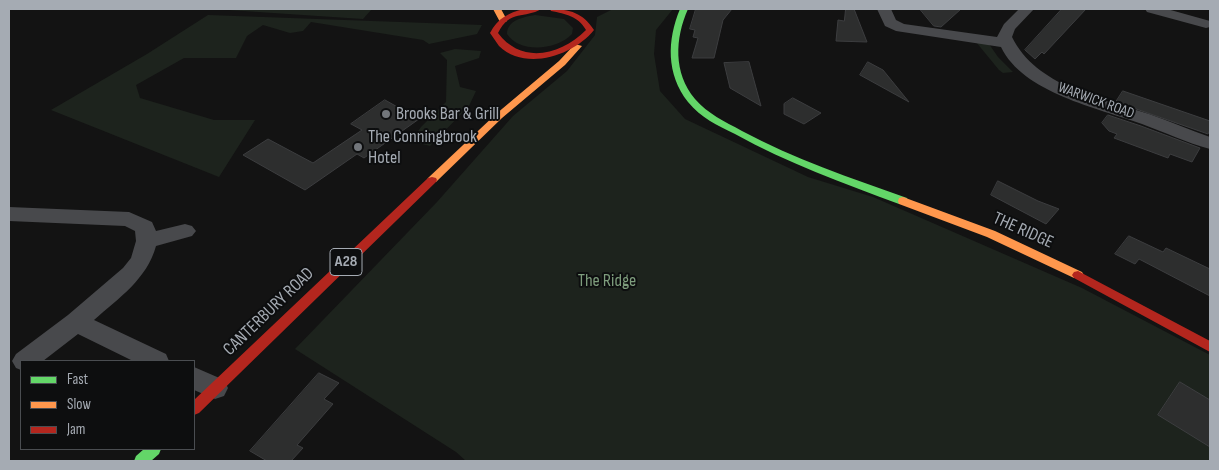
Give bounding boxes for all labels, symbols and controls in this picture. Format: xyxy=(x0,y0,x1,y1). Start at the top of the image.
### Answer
street label: WARWICK ROAD xyxy=(1055,79,1137,123)
place label: Brooks Bar & Grill xyxy=(396,103,499,125)
marker: Brooks Bar & Grill xyxy=(380,108,392,120)
place label: The Conningbrook Hotel xyxy=(368,126,477,168)
marker: The Conningbrook Hotel xyxy=(352,141,364,153)
street label: THE RIDGE xyxy=(989,208,1057,254)
road number: A28 xyxy=(330,248,362,276)
street label: CANTERBURY ROAD xyxy=(219,263,319,361)
park label: The Ridge xyxy=(578,270,636,292)
legend xyxy=(20,360,195,450)
text: Fast xyxy=(67,370,88,389)
text: Slow xyxy=(67,395,91,414)
text: Jam xyxy=(67,420,85,439)

